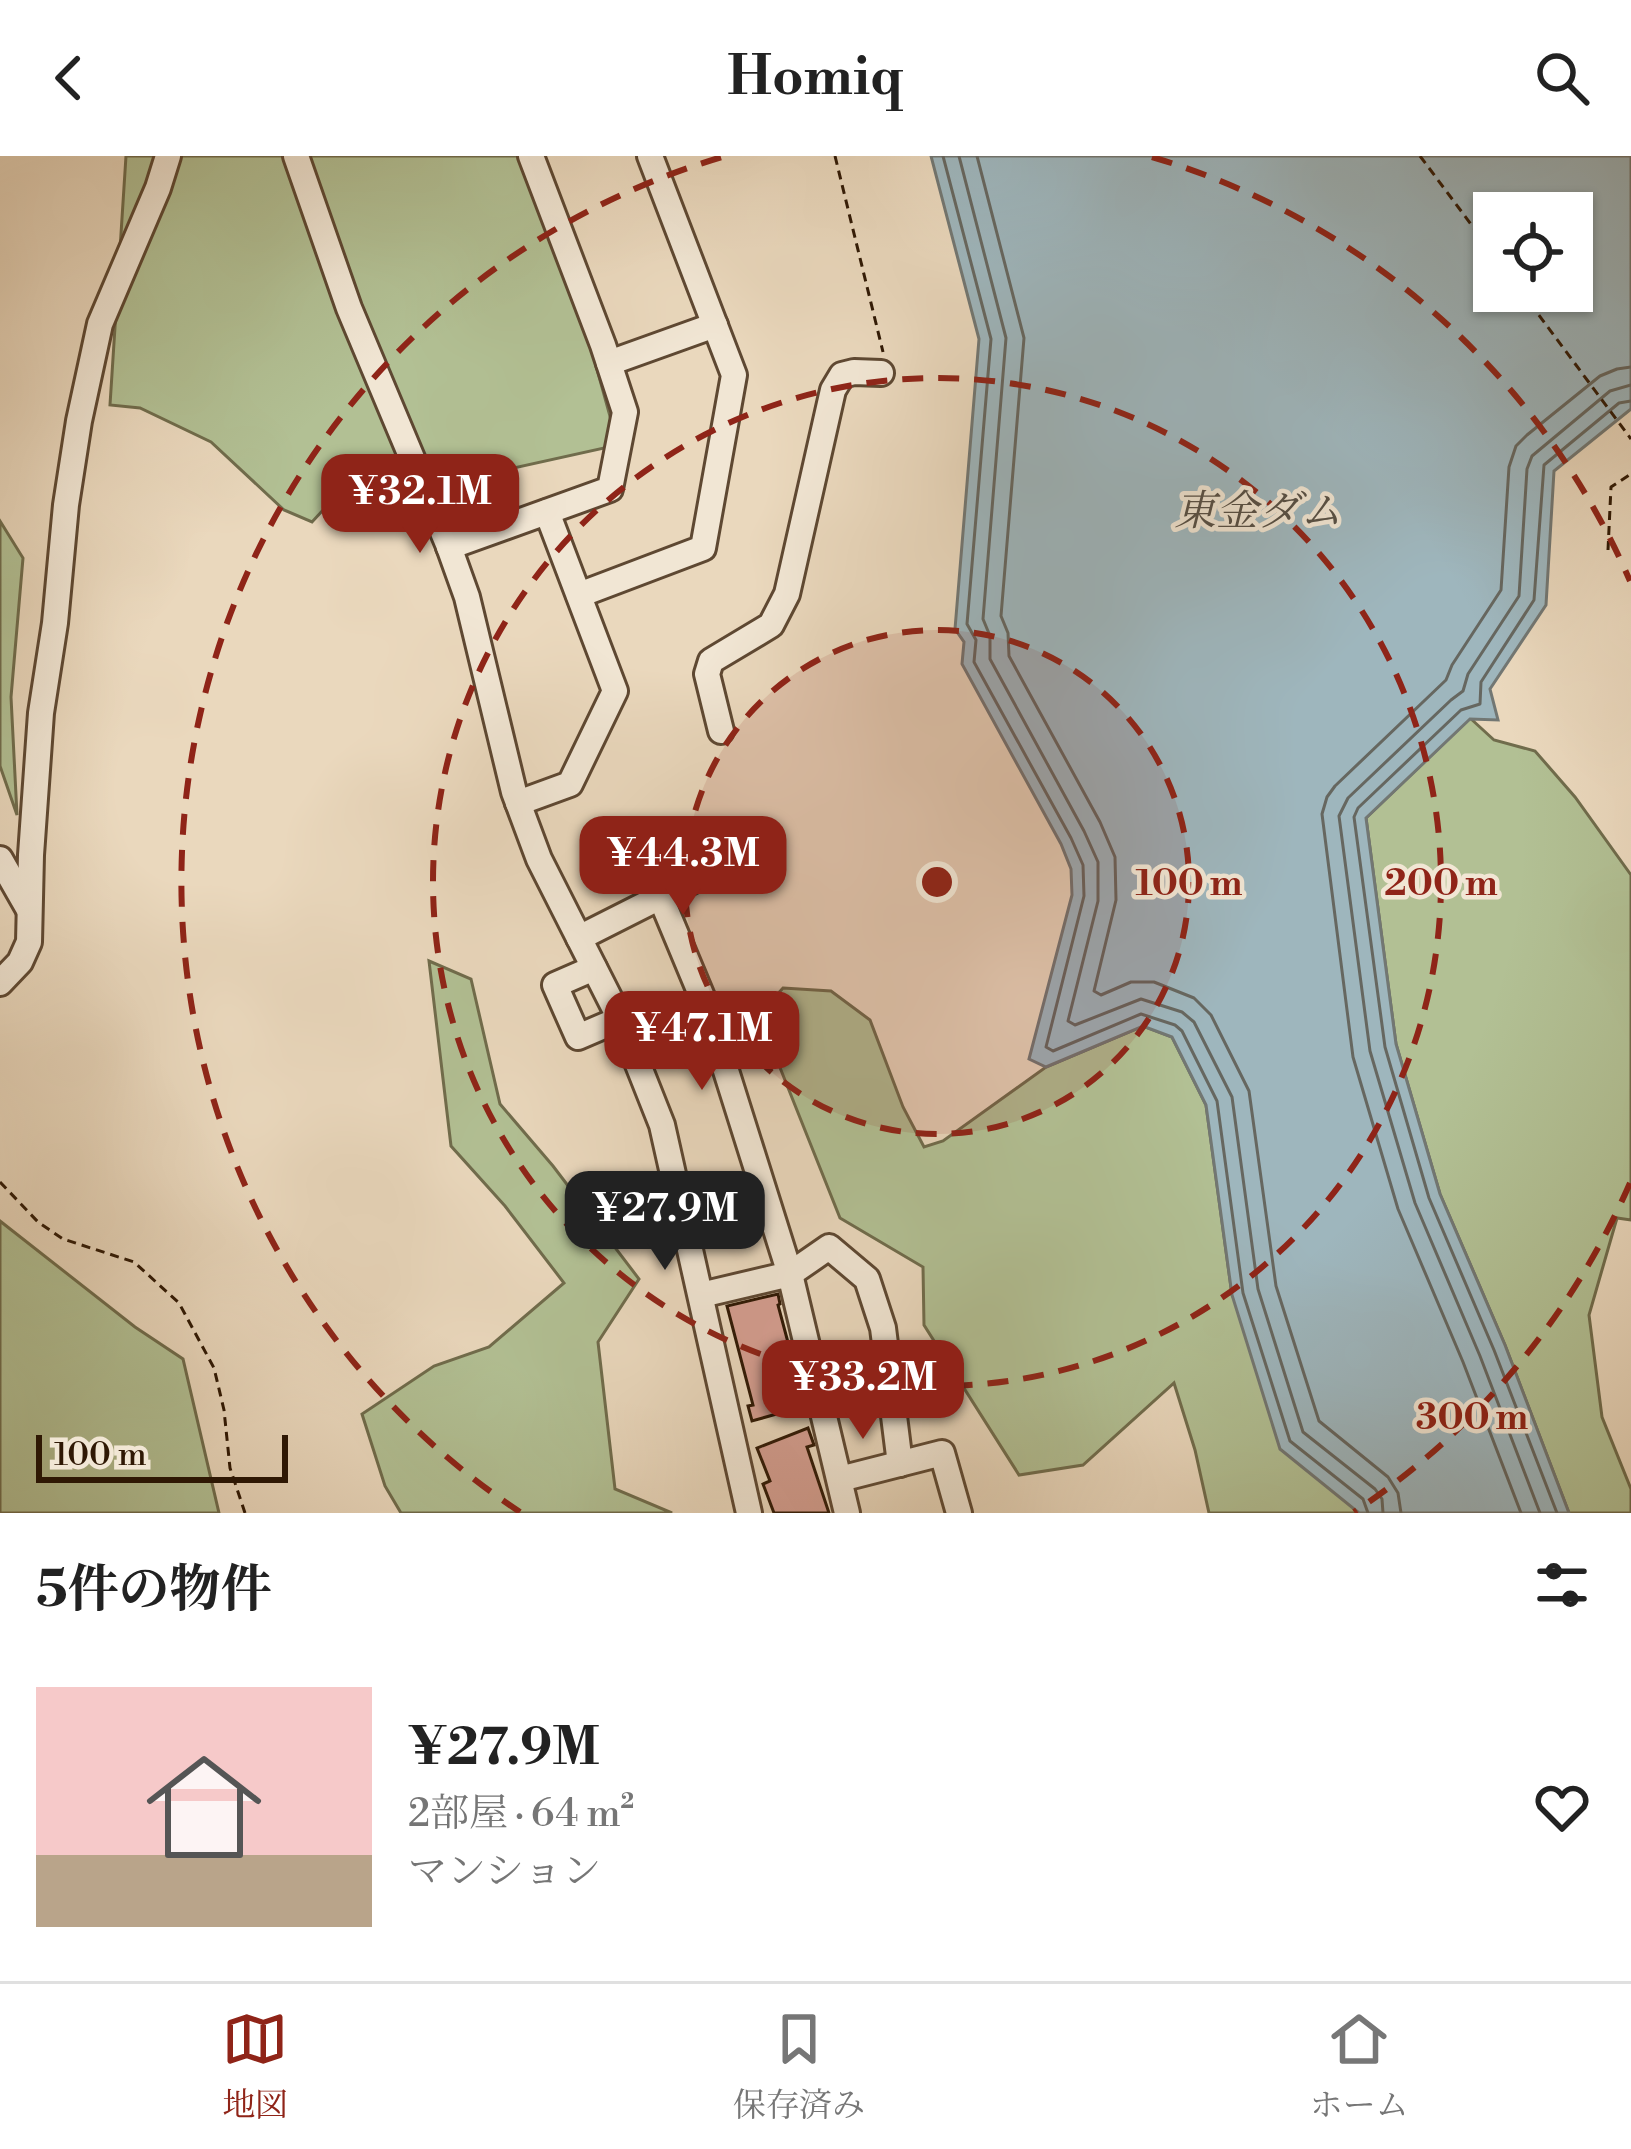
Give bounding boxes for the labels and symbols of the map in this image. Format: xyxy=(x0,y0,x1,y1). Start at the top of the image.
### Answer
pin: ¥32.1M xyxy=(322,454,518,556)
water label: 東金ダム xyxy=(1174,486,1342,539)
pin: ¥44.3M xyxy=(585,816,781,918)
centre of rings xyxy=(916,861,958,903)
text: 100 m xyxy=(1136,862,1243,907)
text: 200 m xyxy=(1384,862,1498,907)
pin: ¥47.1M xyxy=(604,991,800,1093)
pin: ¥27.9M xyxy=(567,1171,763,1273)
pin: ¥33.2M xyxy=(765,1340,961,1442)
text: 300 m xyxy=(1416,1396,1529,1441)
scale bar xyxy=(36,1429,288,1482)

